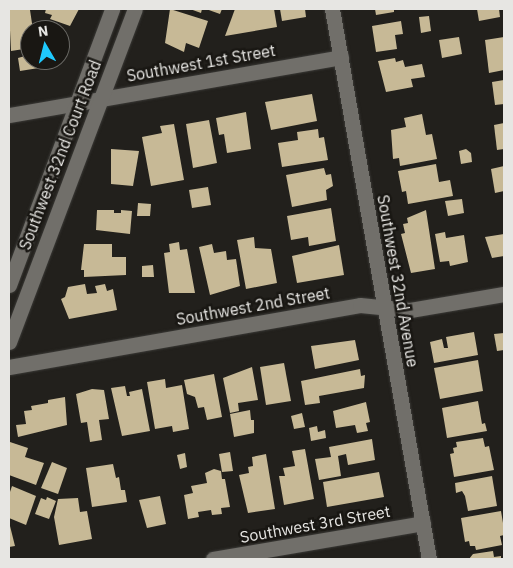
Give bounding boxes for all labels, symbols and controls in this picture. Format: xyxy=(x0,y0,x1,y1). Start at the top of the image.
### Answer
north arrow xyxy=(20,20,70,70)
text: N xyxy=(37,22,49,41)
street label: Southwest 1st Street xyxy=(125,40,277,86)
street label: Southwest 32nd Court Road xyxy=(15,58,105,252)
street label: Southwest 32nd Avenue xyxy=(373,193,423,369)
street label: Southwest 2nd Street xyxy=(175,283,331,329)
street label: Southwest 3rd Street xyxy=(238,501,392,547)

